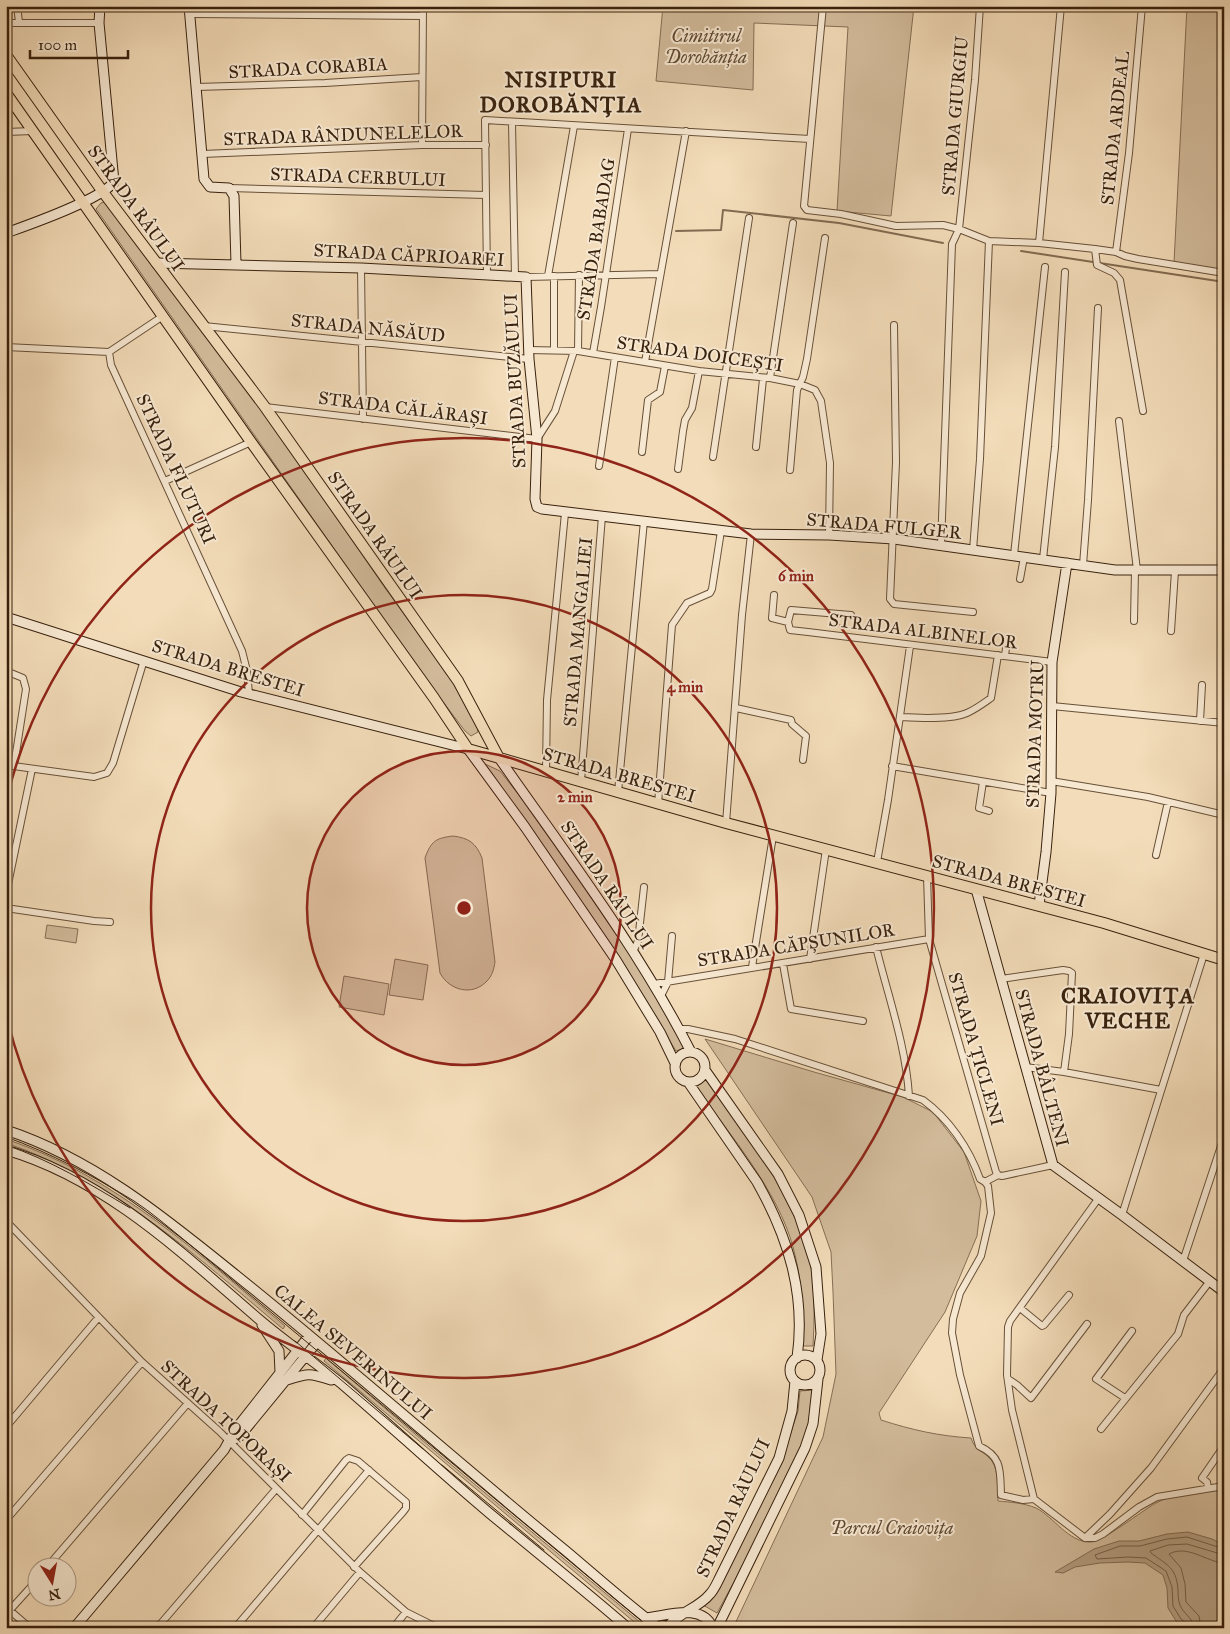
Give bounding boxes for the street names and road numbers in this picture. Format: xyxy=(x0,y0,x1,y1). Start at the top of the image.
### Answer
street label: STRADA GIURGIU xyxy=(937,35,973,197)
street label: STRADA ARDEAL xyxy=(1096,49,1134,206)
street label: STRADA CORABIA xyxy=(228,53,388,83)
street label: STRADA RÂNDUNELELOR xyxy=(223,119,464,150)
street label: STRADA RÂULUI xyxy=(83,140,190,276)
street label: STRADA BABADAG xyxy=(572,156,620,322)
street label: STRADA CERBULUI xyxy=(270,163,447,191)
street label: STRADA CĂPRIOAREI xyxy=(313,239,505,271)
street label: STRADA BUZĂULUI xyxy=(499,293,531,469)
street label: STRADA NĂSĂUD xyxy=(290,309,446,347)
street label: STRADA DOICEȘTI xyxy=(615,331,785,377)
street label: STRADA CĂLĂRAȘI xyxy=(317,387,489,429)
street label: STRADA FLUTURI xyxy=(132,390,221,548)
street label: STRADA RÂULUI xyxy=(323,467,428,603)
street label: STRADA FULGER xyxy=(806,508,964,544)
street label: STRADA MANGALIEI xyxy=(559,536,597,728)
street label: STRADA ALBINELOR xyxy=(827,609,1020,654)
street label: STRADA BRESTEI xyxy=(149,634,307,702)
street label: STRADA MOTRU xyxy=(1021,659,1049,808)
street label: STRADA BRESTEI xyxy=(540,743,698,807)
street label: STRADA RÂULUI xyxy=(556,816,659,954)
street label: STRADA BRESTEI xyxy=(930,850,1088,912)
street label: STRADA CĂPȘUNILOR xyxy=(696,918,897,971)
street label: STRADA ȚICLENI xyxy=(944,970,1009,1129)
street label: STRADA BÂLTENI xyxy=(1010,986,1075,1150)
street label: CALEA SEVERINULUI xyxy=(269,1279,437,1425)
street label: STRADA TOPORAȘI xyxy=(156,1355,296,1487)
street label: STRADA RÂULUI xyxy=(690,1435,775,1581)

